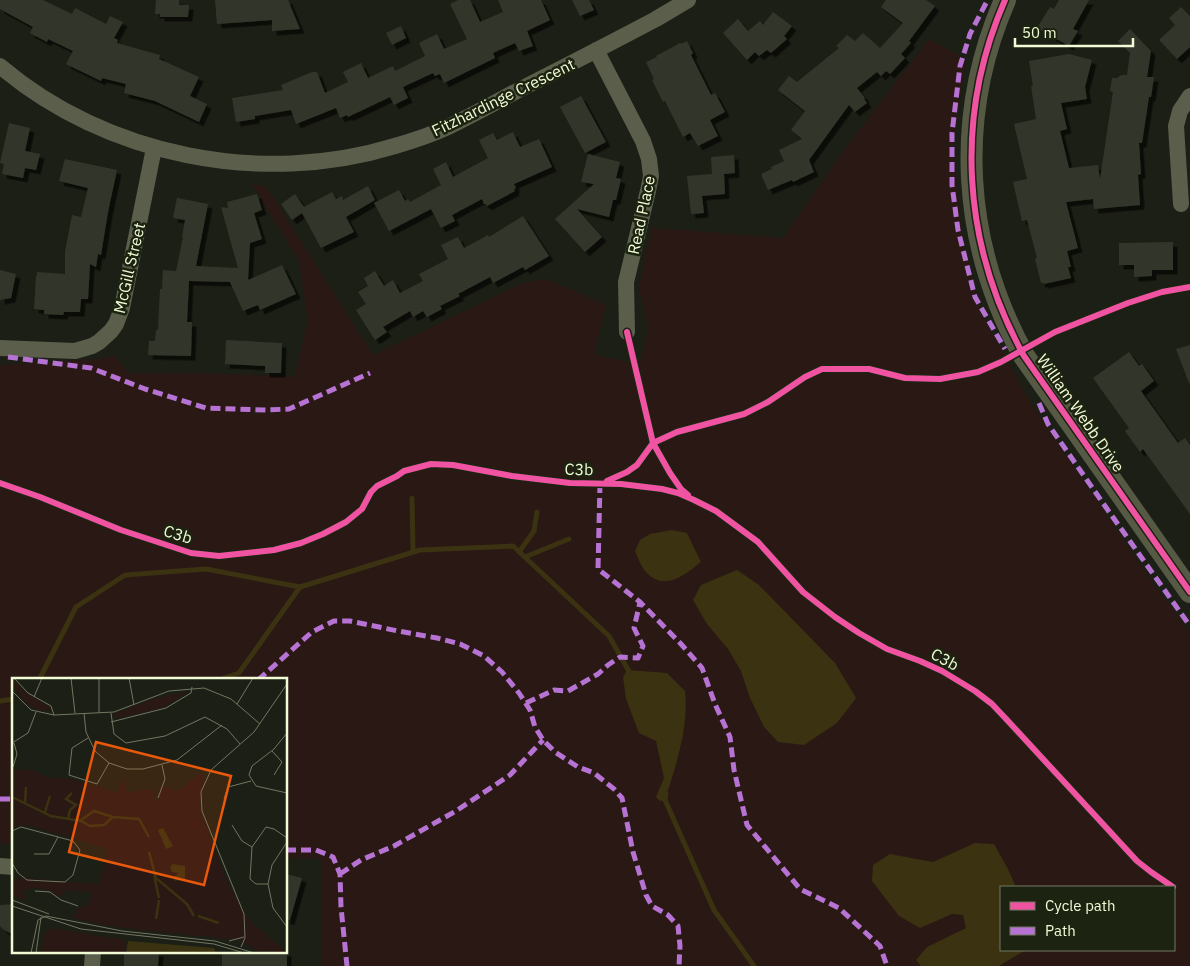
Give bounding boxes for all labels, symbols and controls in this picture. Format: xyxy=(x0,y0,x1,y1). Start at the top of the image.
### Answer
scale bar xyxy=(1015,15,1132,47)
text: 50 m xyxy=(1022,23,1057,42)
street label: Fitzhardinge Crescent xyxy=(428,54,578,140)
street label: Read Place xyxy=(623,174,659,256)
street label: McGill Street xyxy=(109,221,149,315)
street label: William Webb Drive xyxy=(1033,350,1129,476)
street label: C3b xyxy=(564,459,594,479)
street label: C3b xyxy=(161,520,195,548)
street label: C3b xyxy=(928,643,962,675)
inset map xyxy=(12,678,288,954)
legend xyxy=(1000,886,1175,951)
text: Cycle path xyxy=(1045,896,1116,915)
text: Path xyxy=(1045,921,1076,940)

